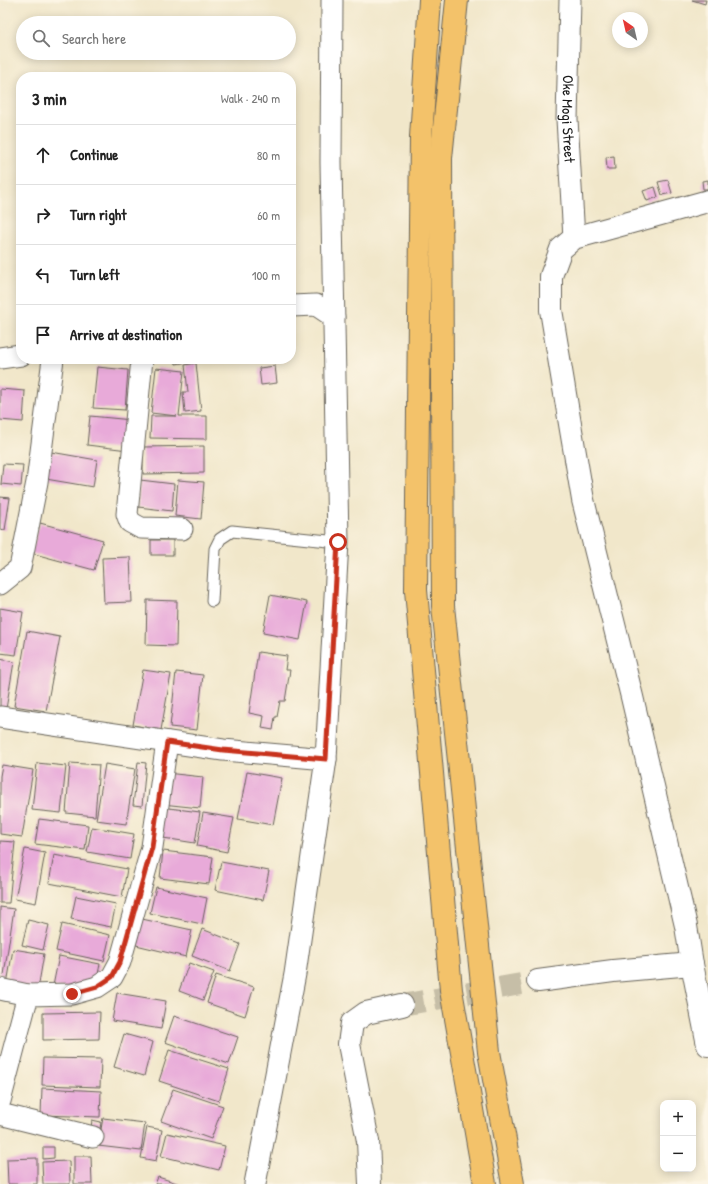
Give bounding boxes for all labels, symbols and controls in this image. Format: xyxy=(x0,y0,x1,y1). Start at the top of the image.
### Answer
north arrow xyxy=(612,12,648,48)
search box xyxy=(16,16,296,60)
icon: search xyxy=(30,27,52,49)
text: Search here xyxy=(62,28,126,49)
street label: Oke Mogi Street xyxy=(557,75,581,164)
text: 3 min xyxy=(32,87,67,110)
text: Walk · 240 m xyxy=(221,89,280,107)
icon: ahead xyxy=(32,144,54,166)
text: Continue xyxy=(70,144,118,165)
text: 80 m xyxy=(257,146,280,164)
icon: right xyxy=(32,204,54,226)
text: Turn right xyxy=(70,204,126,225)
text: 60 m xyxy=(257,206,280,224)
icon: left xyxy=(32,264,54,286)
text: Turn left xyxy=(70,264,120,285)
text: 100 m xyxy=(252,266,280,284)
icon: arrive xyxy=(32,324,54,346)
text: Arrive at destination xyxy=(70,324,182,345)
route start xyxy=(329,533,347,551)
route end xyxy=(63,985,81,1003)
map controls xyxy=(660,1100,696,1172)
button: + xyxy=(660,1100,696,1136)
button: − xyxy=(660,1136,696,1172)

